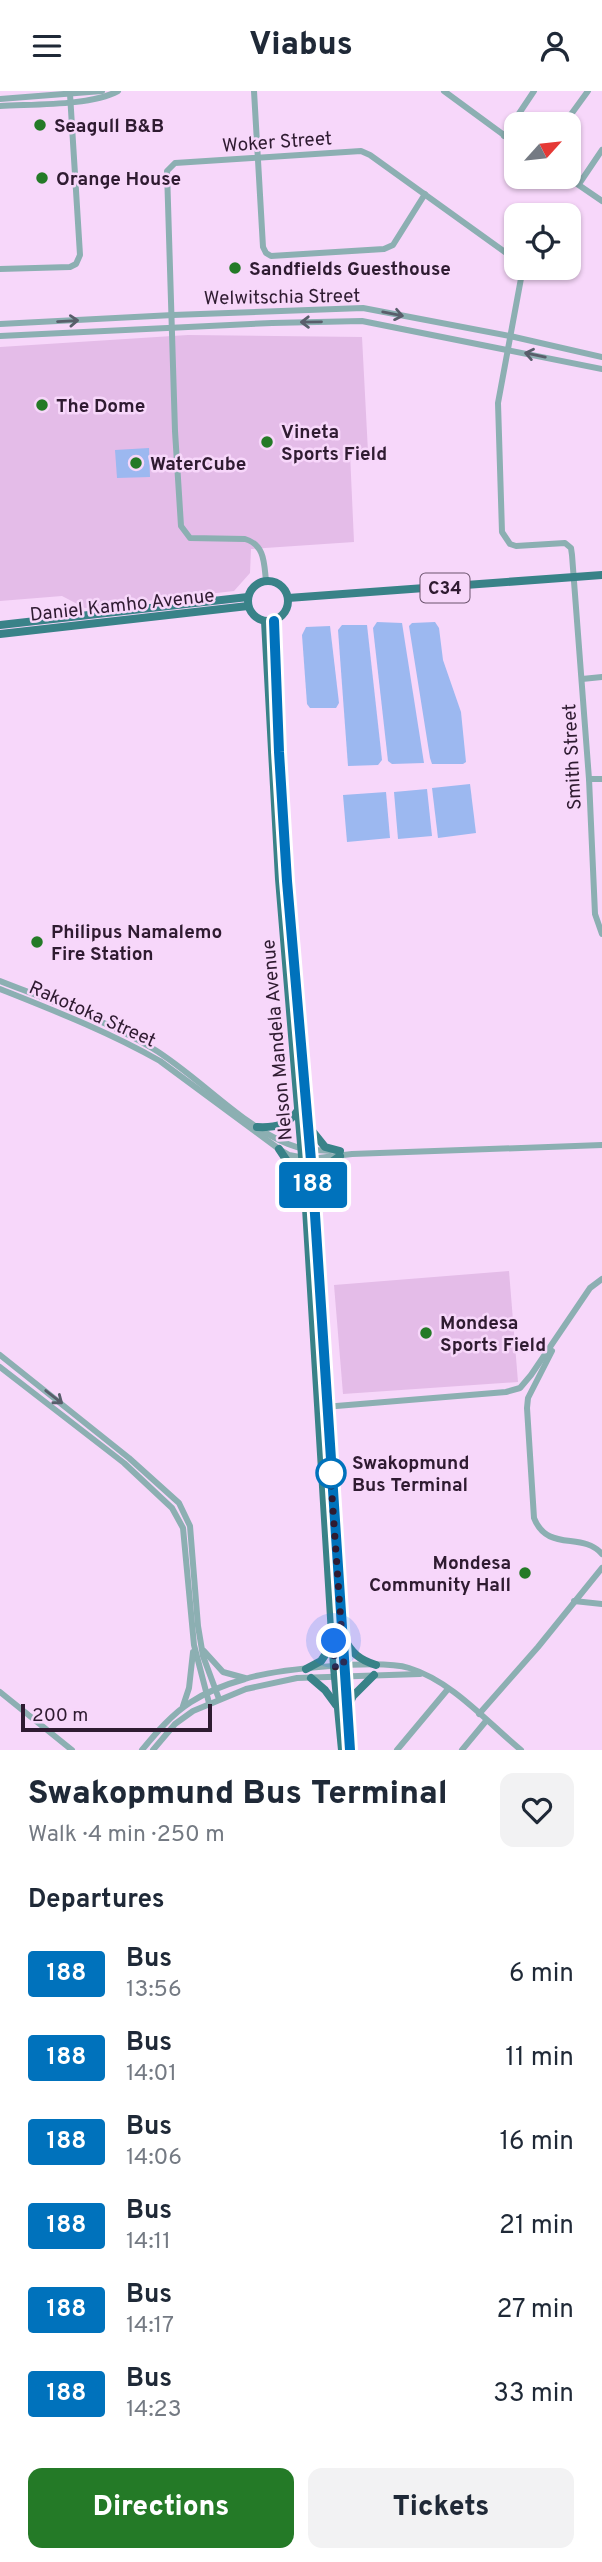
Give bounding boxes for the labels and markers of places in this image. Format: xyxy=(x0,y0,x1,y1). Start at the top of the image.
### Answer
place label: Seagull B&B xyxy=(54,115,164,139)
marker: Seagull B&B xyxy=(32,117,48,133)
place label: Orange House xyxy=(56,168,181,192)
marker: Orange House xyxy=(34,170,50,186)
place label: Sandfields Guesthouse xyxy=(249,258,451,282)
marker: Sandfields Guesthouse xyxy=(227,260,243,276)
place label: The Dome xyxy=(56,395,145,419)
marker: The Dome xyxy=(34,397,50,413)
place label: Vineta Sports Field xyxy=(281,421,387,467)
marker: Vineta Sports Field xyxy=(259,434,275,450)
place label: WaterCube xyxy=(150,453,246,477)
marker: WaterCube xyxy=(128,455,144,471)
place label: Philipus Namalemo Fire Station xyxy=(51,921,222,967)
marker: Philipus Namalemo Fire Station xyxy=(29,934,45,950)
place label: Mondesa Sports Field xyxy=(440,1312,546,1358)
marker: Mondesa Sports Field xyxy=(418,1325,434,1341)
place label: Swakopmund Bus Terminal xyxy=(352,1452,469,1498)
marker: Swakopmund Bus Terminal xyxy=(316,1458,346,1488)
place label: Mondesa Community Hall xyxy=(369,1552,511,1598)
marker: Mondesa Community Hall xyxy=(517,1565,533,1581)

